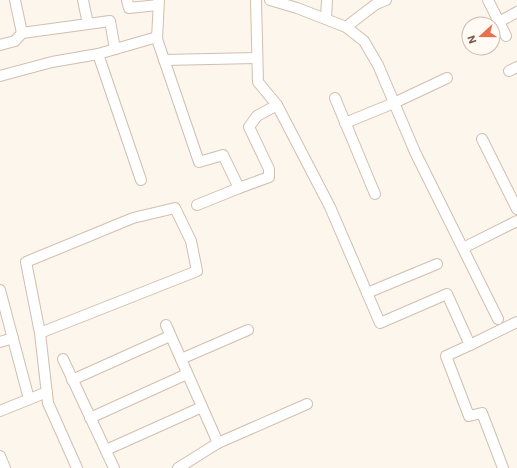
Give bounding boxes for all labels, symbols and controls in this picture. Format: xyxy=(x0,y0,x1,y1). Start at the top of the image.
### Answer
north arrow xyxy=(461,16,501,56)
text: N xyxy=(465,33,480,46)

